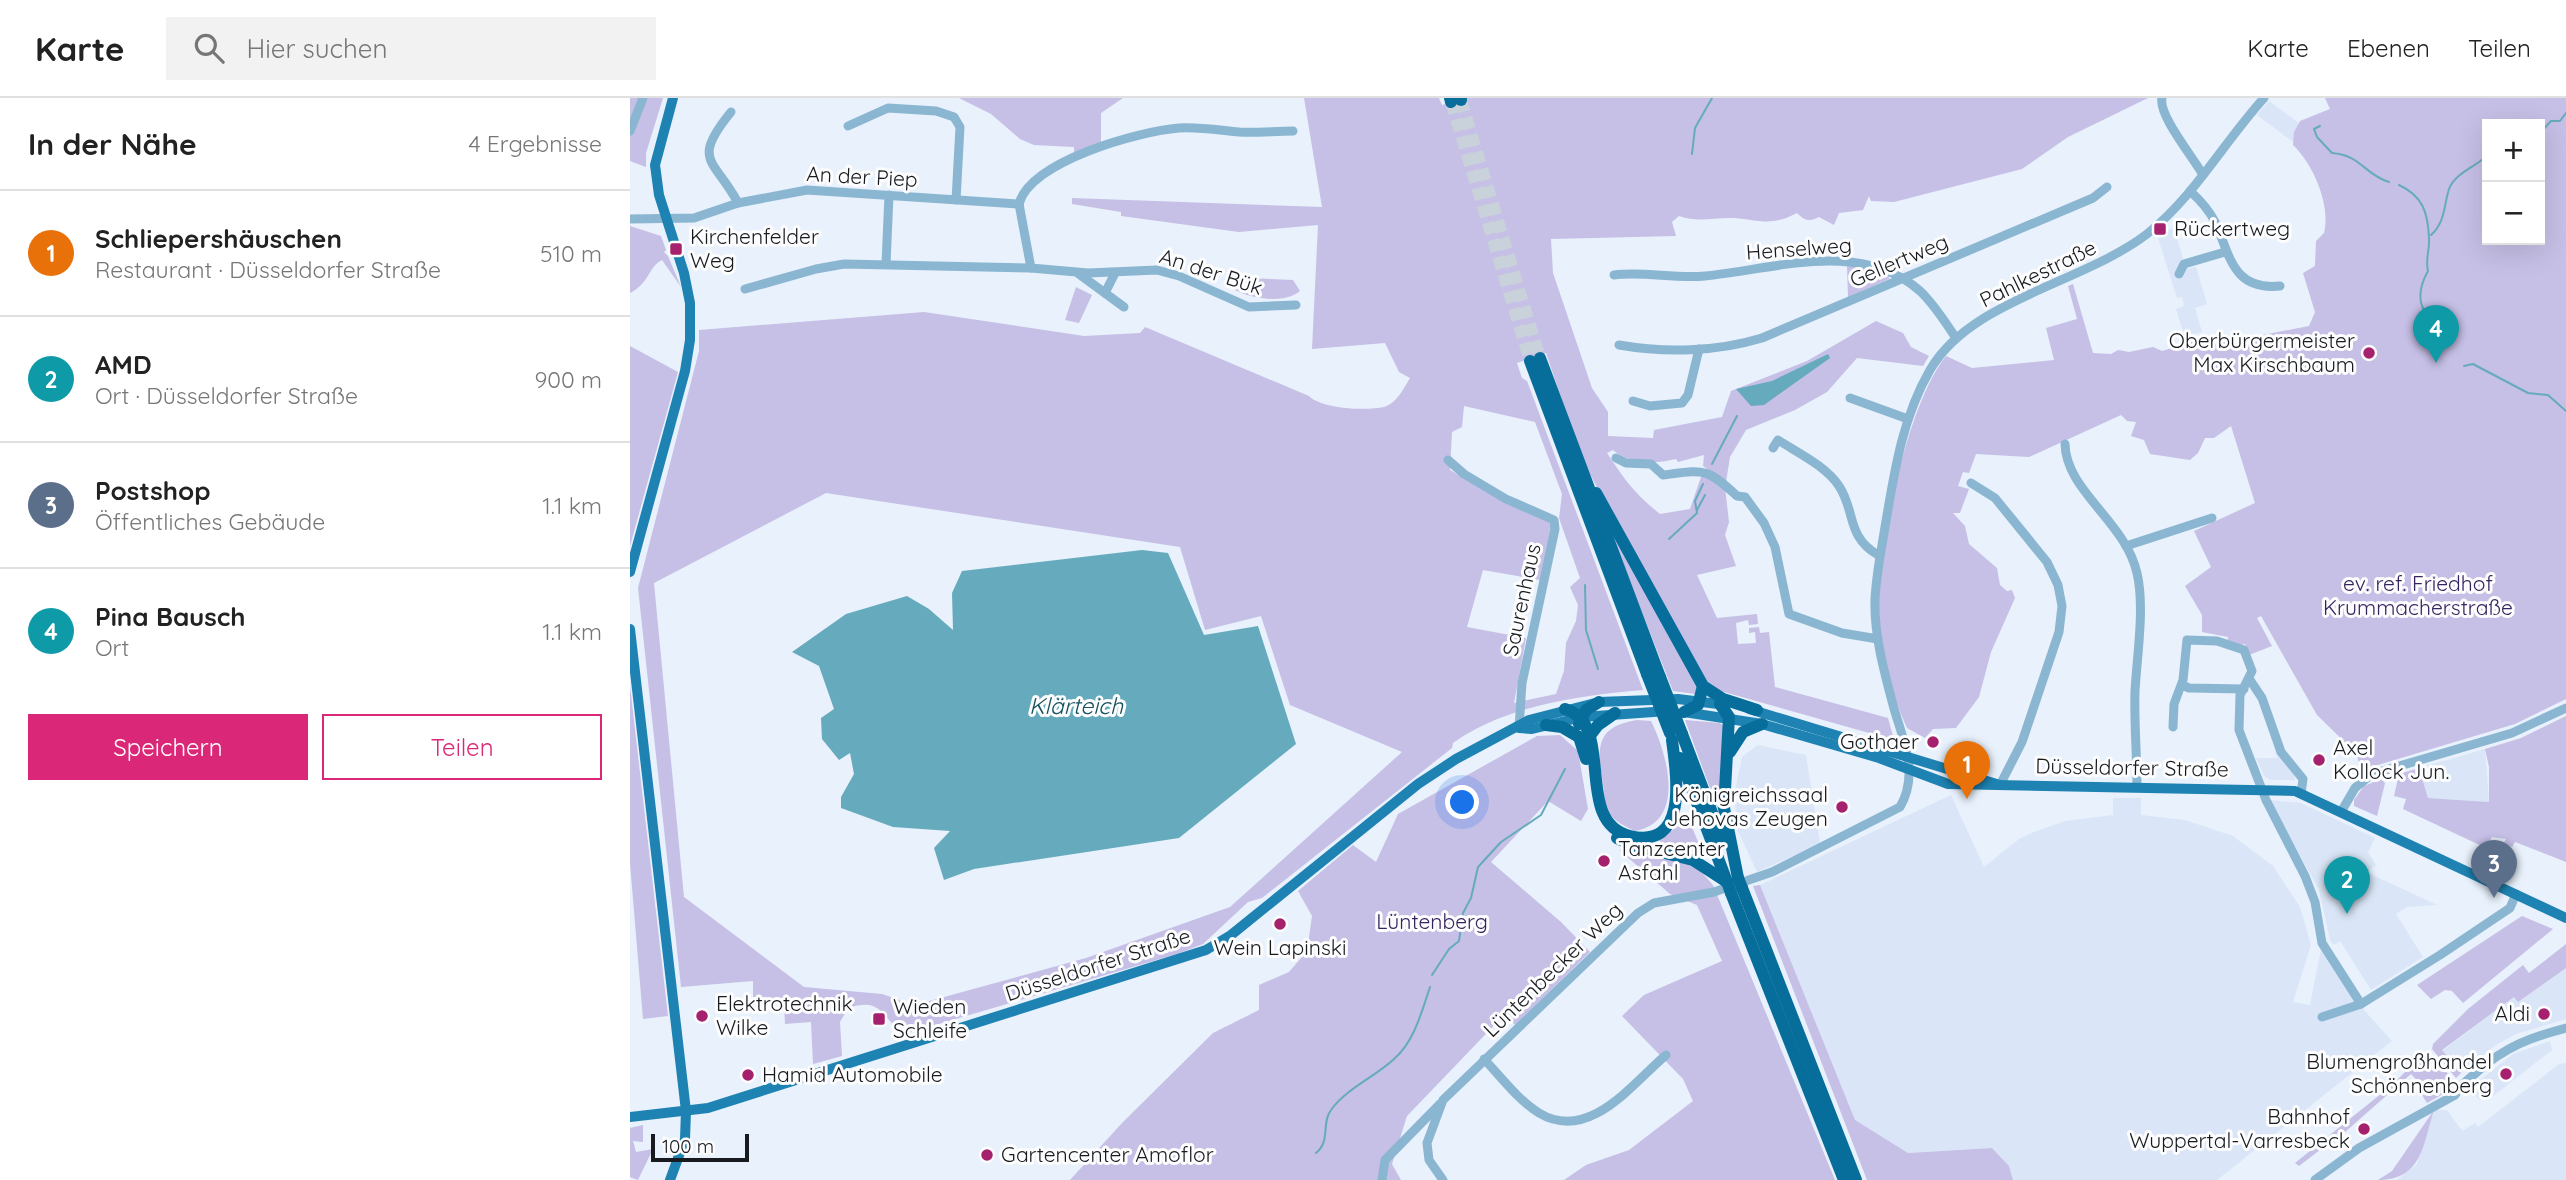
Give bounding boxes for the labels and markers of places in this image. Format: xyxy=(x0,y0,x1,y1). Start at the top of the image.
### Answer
place label: Rückertweg xyxy=(2174,215,2290,241)
marker: Rückertweg xyxy=(2152,221,2168,237)
place label: Kirchenfelder Weg xyxy=(690,223,819,273)
marker: Kirchenfelder Weg xyxy=(668,241,684,257)
pin: 4 xyxy=(2413,305,2459,363)
place label: Oberbürgermeister Max Kirschbaum xyxy=(2169,327,2355,377)
marker: Oberbürgermeister Max Kirschbaum xyxy=(2361,345,2377,361)
place label: Gothaer xyxy=(1840,728,1919,754)
marker: Gothaer xyxy=(1925,734,1941,750)
place label: Axel Kollock Jun. xyxy=(2333,734,2449,784)
pin: 1 xyxy=(1944,741,1990,799)
marker: Axel Kollock Jun. xyxy=(2311,752,2327,768)
place label: Königreichssaal Jehovas Zeugen xyxy=(1667,781,1828,831)
marker: Königreichssaal Jehovas Zeugen xyxy=(1834,799,1850,815)
place label: Tanzcenter Asfahl xyxy=(1618,835,1725,885)
pin: 3 xyxy=(2471,840,2517,898)
marker: Tanzcenter Asfahl xyxy=(1596,853,1612,869)
pin: 2 xyxy=(2324,856,2370,914)
marker: Wein Lapinski xyxy=(1272,916,1288,932)
place label: Wein Lapinski xyxy=(1213,934,1347,960)
place label: Elektrotechnik Wilke xyxy=(716,990,853,1040)
place label: Wieden Schleife xyxy=(893,993,967,1043)
place label: Aldi xyxy=(2495,1000,2530,1026)
marker: Aldi xyxy=(2536,1006,2552,1022)
marker: Elektrotechnik Wilke xyxy=(694,1008,710,1024)
marker: Wieden Schleife xyxy=(871,1011,887,1027)
place label: Blumengroßhandel Schönnenberg xyxy=(2306,1048,2492,1098)
place label: Hamid Automobile xyxy=(762,1061,943,1087)
marker: Blumengroßhandel Schönnenberg xyxy=(2498,1066,2514,1082)
marker: Hamid Automobile xyxy=(740,1067,756,1083)
place label: Bahnhof Wuppertal-Varresbeck xyxy=(2129,1103,2350,1153)
marker: Bahnhof Wuppertal-Varresbeck xyxy=(2356,1121,2372,1137)
place label: Gartencenter Amoflor xyxy=(1001,1141,1214,1167)
marker: Gartencenter Amoflor xyxy=(979,1147,995,1163)

